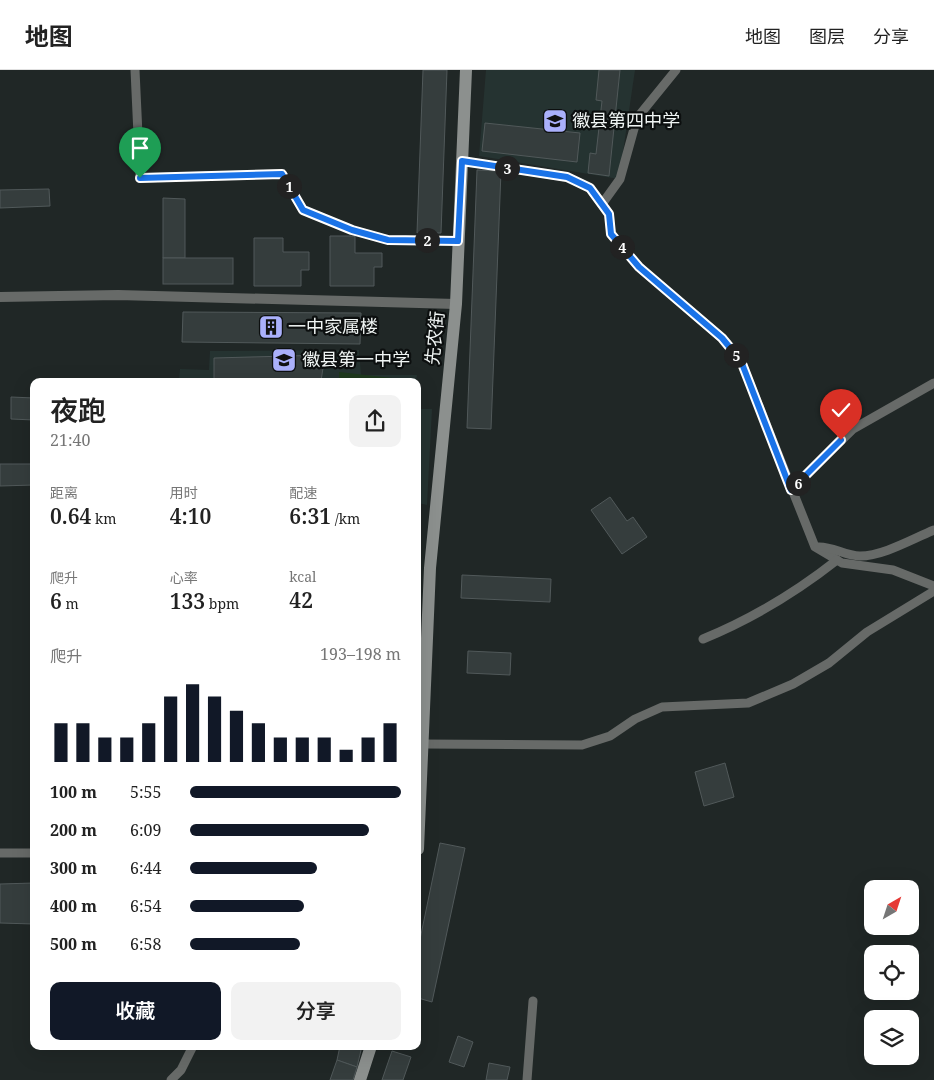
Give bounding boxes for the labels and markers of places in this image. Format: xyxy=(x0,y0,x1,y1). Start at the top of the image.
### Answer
school or university icon: 徽县第四中学 xyxy=(542,108,568,134)
place label: 徽县第四中学 xyxy=(572,108,680,132)
pin xyxy=(119,127,161,178)
pin: 3 xyxy=(494,156,520,180)
pin: 1 xyxy=(276,174,302,198)
pin: 2 xyxy=(414,228,440,252)
pin: 4 xyxy=(610,234,634,260)
building icon: 一中家属楼 xyxy=(258,314,284,340)
place label: 一中家属楼 xyxy=(288,314,378,338)
pin: 5 xyxy=(724,342,748,368)
school or university icon: 徽县第一中学 xyxy=(271,347,297,373)
place label: 徽县第一中学 xyxy=(302,347,410,371)
pin xyxy=(820,389,862,440)
pin: 6 xyxy=(786,470,810,496)

